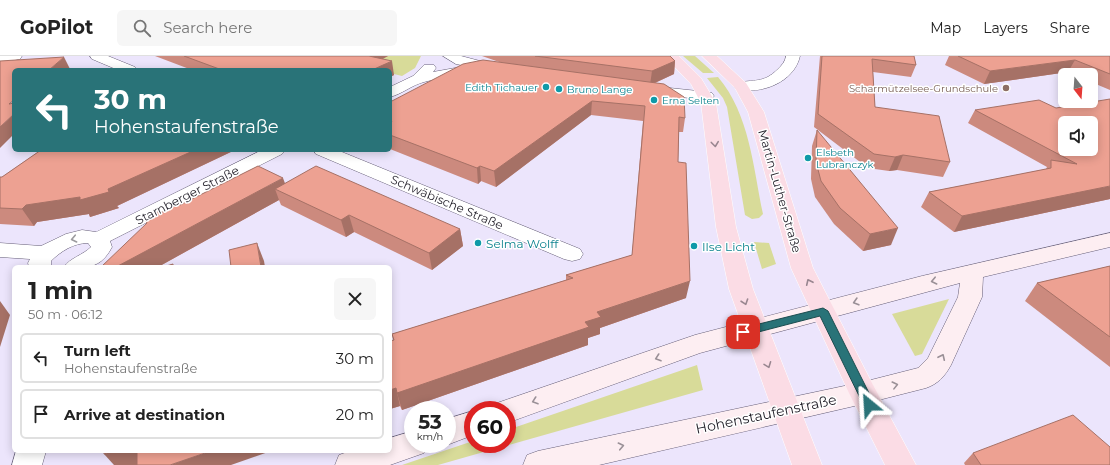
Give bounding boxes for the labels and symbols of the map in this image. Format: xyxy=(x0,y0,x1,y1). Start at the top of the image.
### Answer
north arrow xyxy=(1058,68,1098,108)
place label: Edith Tichauer xyxy=(465,81,538,94)
marker: Edith Tichauer xyxy=(541,82,551,92)
place label: Scharmützelsee-Grundschule xyxy=(849,82,998,95)
place label: Bruno Lange xyxy=(567,83,632,96)
marker: Scharmützelsee-Grundschule xyxy=(1001,83,1011,93)
marker: Bruno Lange xyxy=(554,84,564,94)
place label: Erna Selten xyxy=(662,94,719,107)
marker: Erna Selten xyxy=(649,95,659,105)
street label: Martin-Luther-Straße xyxy=(755,128,805,254)
one-way arrow xyxy=(710,141,719,147)
place label: Elsbeth Lubranczyk xyxy=(816,146,873,171)
marker: Elsbeth Lubranczyk xyxy=(803,153,813,163)
street label: Starnberger Straße xyxy=(133,162,241,228)
street label: Schwäbische Straße xyxy=(388,172,506,232)
one-way arrow xyxy=(71,235,77,243)
place label: Selma Wolff xyxy=(486,236,559,251)
marker: Selma Wolff xyxy=(473,238,483,248)
place label: Ilse Licht xyxy=(702,239,755,254)
marker: Ilse Licht xyxy=(689,241,699,251)
one-way arrow xyxy=(931,277,937,285)
one-way arrow xyxy=(806,279,814,287)
one-way arrow xyxy=(853,297,860,306)
one-way arrow xyxy=(741,299,749,306)
pin xyxy=(726,315,760,349)
one-way arrow xyxy=(655,353,662,361)
one-way arrow xyxy=(937,354,945,361)
one-way arrow xyxy=(764,362,772,369)
one-way arrow xyxy=(891,381,898,390)
position arrow xyxy=(848,384,890,426)
street label: Hohenstaufenstraße xyxy=(694,390,838,438)
one-way arrow xyxy=(532,396,539,404)
speed limit sign: 60 xyxy=(464,401,516,453)
one-way arrow xyxy=(618,443,624,451)

